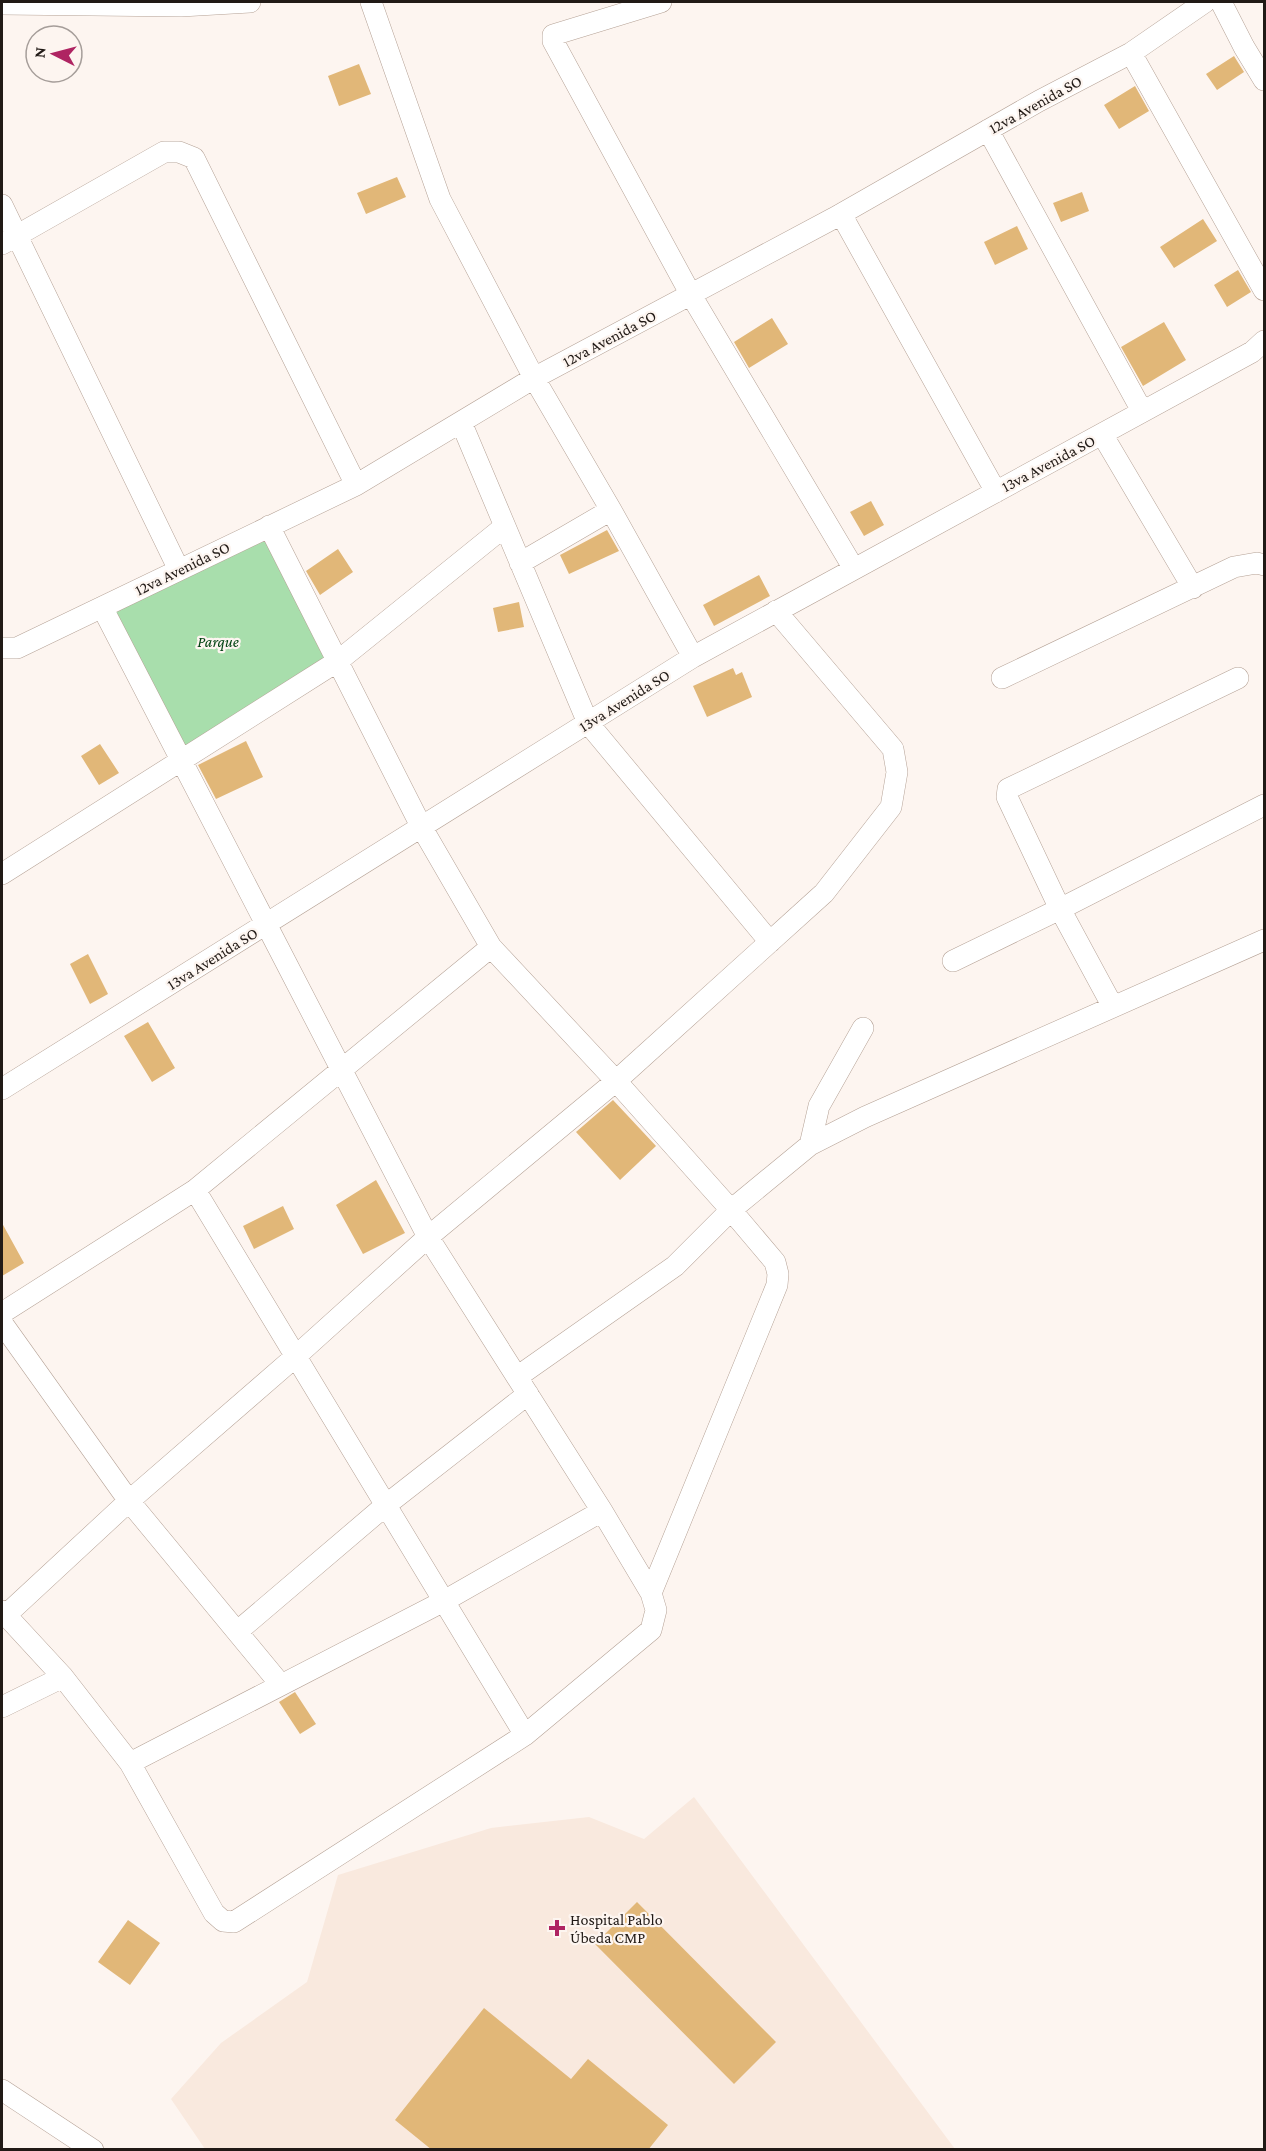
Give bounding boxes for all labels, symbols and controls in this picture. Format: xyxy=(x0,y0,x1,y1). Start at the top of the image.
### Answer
north arrow xyxy=(24,24,84,84)
text: N xyxy=(31,46,49,59)
street label: 12va Avenida SO xyxy=(986,72,1085,137)
street label: 12va Avenida SO xyxy=(560,307,659,370)
street label: 13va Avenida SO xyxy=(999,432,1098,495)
street label: 12va Avenida SO xyxy=(132,538,232,599)
park label: Parque xyxy=(197,633,239,651)
street label: 13va Avenida SO xyxy=(576,666,673,735)
street label: 13va Avenida SO xyxy=(164,924,261,993)
place label: Hospital Pablo Úbeda CMP xyxy=(570,1911,663,1946)
marker: Hospital Pablo Úbeda CMP xyxy=(548,1919,566,1937)

